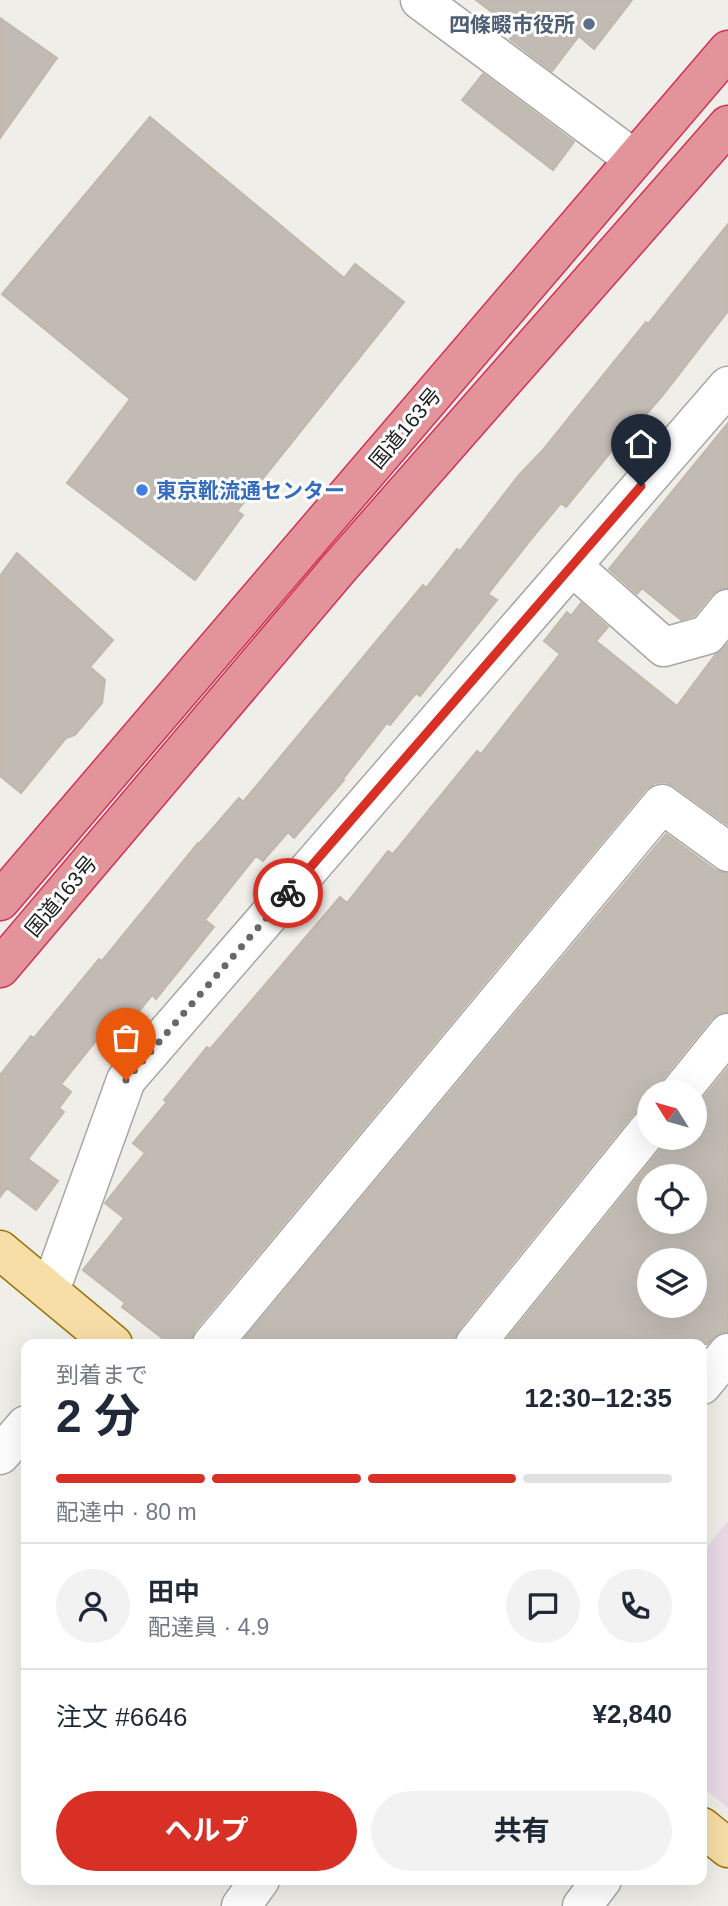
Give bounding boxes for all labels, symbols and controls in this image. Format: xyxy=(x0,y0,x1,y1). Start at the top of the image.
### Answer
place label: 四條畷市役所 xyxy=(449,13,575,36)
marker: 四條畷市役所 xyxy=(581,16,597,32)
street label: 国道163号 xyxy=(365,383,445,473)
pin xyxy=(611,414,671,486)
icon: home xyxy=(622,425,660,463)
place label: 東京靴流通センター xyxy=(156,479,345,502)
marker: 東京靴流通センター xyxy=(134,482,150,498)
street label: 国道163号 xyxy=(21,851,101,941)
courier xyxy=(253,858,323,928)
icon: bike xyxy=(269,874,307,912)
pin xyxy=(96,1008,156,1080)
icon: bag xyxy=(107,1019,145,1057)
north arrow xyxy=(637,1080,707,1150)
map controls xyxy=(637,1080,707,1318)
button: locate xyxy=(637,1164,707,1234)
button: layers xyxy=(637,1248,707,1318)
text: 到着まで xyxy=(56,1362,148,1388)
text: 12:30–12:35 xyxy=(525,1383,672,1413)
text: 2 分 xyxy=(56,1390,140,1442)
text: 配達中 · 80 m xyxy=(56,1499,197,1525)
button: person xyxy=(56,1569,130,1643)
button: chat xyxy=(506,1569,580,1643)
button: phone xyxy=(598,1569,672,1643)
text: 田中 xyxy=(148,1577,200,1607)
text: 配達員 · 4.9 xyxy=(148,1614,269,1640)
text: ¥2,840 xyxy=(592,1699,672,1729)
text: 注文 #6646 xyxy=(56,1702,188,1732)
button: ヘルプ xyxy=(56,1791,357,1871)
button: 共有 xyxy=(371,1791,672,1871)

